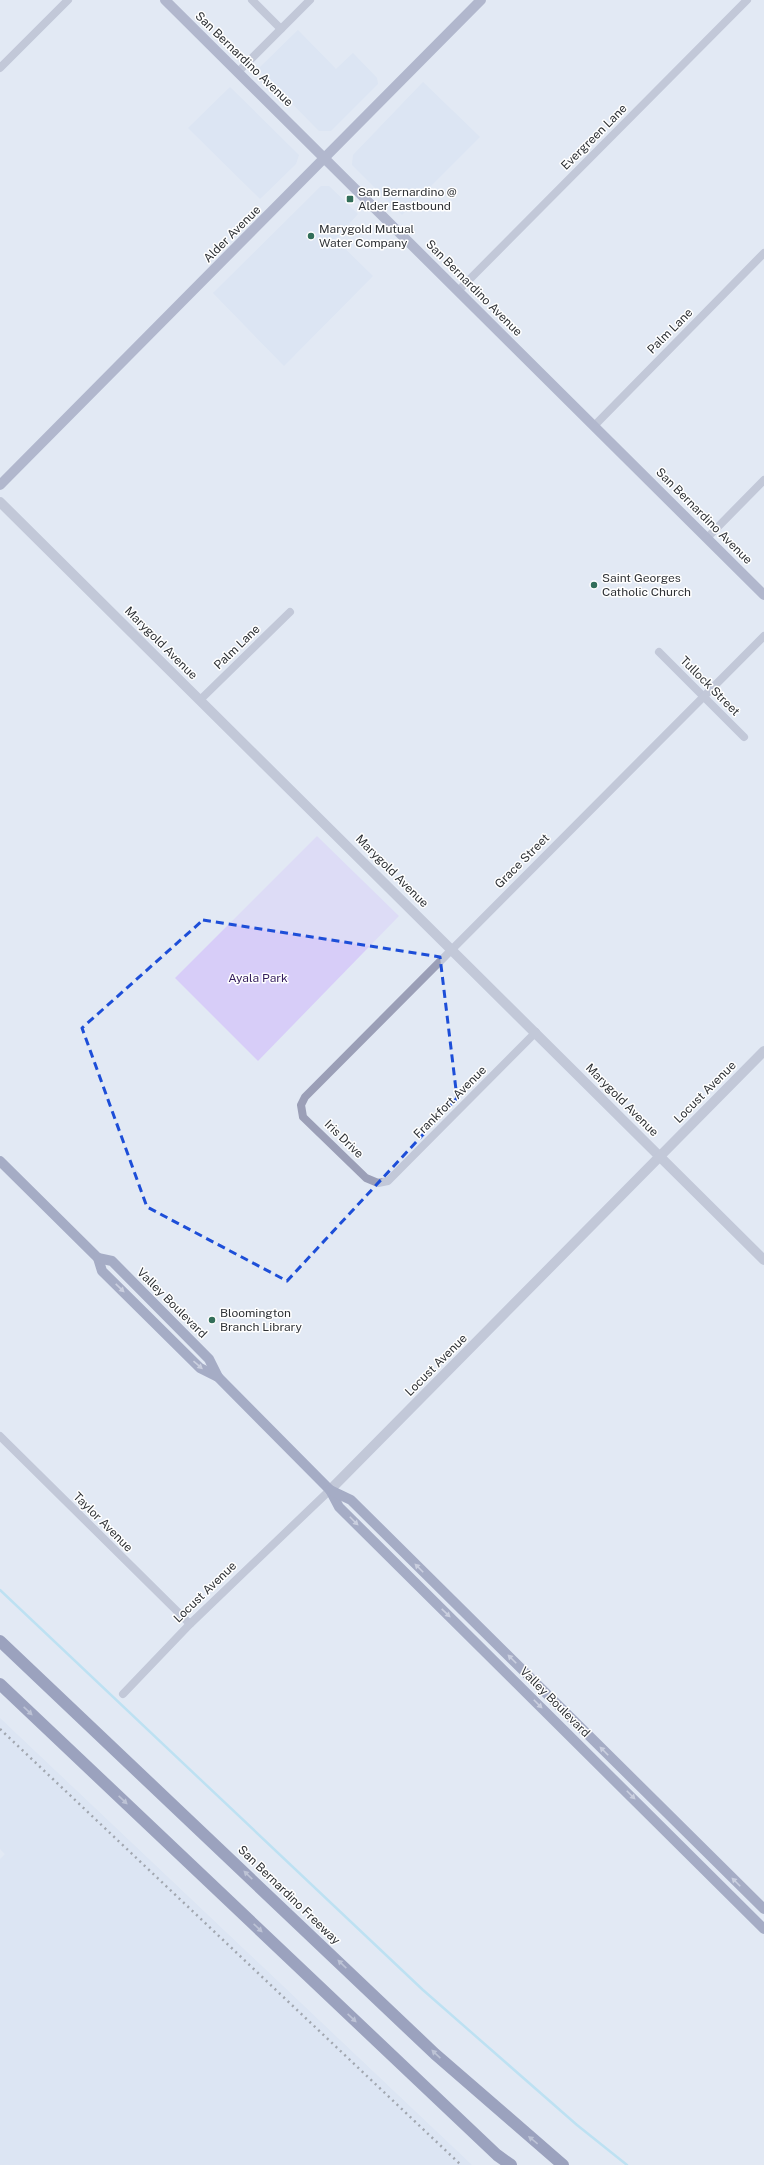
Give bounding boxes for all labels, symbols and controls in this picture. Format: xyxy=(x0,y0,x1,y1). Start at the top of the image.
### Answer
street label: San Bernardino Avenue xyxy=(192,9,296,109)
street label: Evergreen Lane xyxy=(558,101,630,173)
place label: San Bernardino @ Alder Eastbound xyxy=(358,185,457,213)
marker: San Bernardino @ Alder Eastbound xyxy=(345,194,355,204)
street label: Alder Avenue xyxy=(201,203,263,265)
place label: Marygold Mutual Water Company xyxy=(319,222,415,250)
marker: Marygold Mutual Water Company xyxy=(306,231,316,241)
street label: San Bernardino Avenue xyxy=(423,237,525,339)
street label: Palm Lane xyxy=(644,305,696,357)
street label: San Bernardino Avenue xyxy=(653,465,755,567)
place label: Saint Georges Catholic Church xyxy=(602,571,691,599)
marker: Saint Georges Catholic Church xyxy=(589,580,599,590)
street label: Marygold Avenue xyxy=(122,604,200,682)
street label: Palm Lane xyxy=(211,622,263,672)
street label: Tullock Street xyxy=(677,653,743,719)
street label: Grace Street xyxy=(492,831,552,891)
street label: Marygold Avenue xyxy=(353,832,431,910)
park label: Ayala Park xyxy=(228,971,288,985)
street label: Locust Avenue xyxy=(671,1058,739,1126)
street label: Marygold Avenue xyxy=(583,1061,661,1139)
street label: Frankfort Avenue xyxy=(411,1063,489,1141)
street label: Iris Drive xyxy=(322,1117,367,1161)
street label: Valley Boulevard xyxy=(134,1265,210,1341)
one-way arrow xyxy=(115,1283,125,1293)
place label: Bloomington Branch Library xyxy=(220,1306,302,1334)
marker: Bloomington Branch Library xyxy=(207,1315,217,1325)
street label: Locust Avenue xyxy=(402,1331,470,1399)
one-way arrow xyxy=(192,1360,203,1369)
street label: Taylor Avenue xyxy=(70,1489,136,1555)
one-way arrow xyxy=(349,1516,359,1526)
street label: Locust Avenue xyxy=(171,1558,239,1625)
one-way arrow xyxy=(414,1563,424,1573)
one-way arrow xyxy=(441,1608,451,1618)
one-way arrow xyxy=(507,1655,517,1664)
street label: Valley Boulevard xyxy=(517,1664,593,1740)
one-way arrow xyxy=(533,1699,543,1709)
one-way arrow xyxy=(23,1706,33,1716)
one-way arrow xyxy=(599,1746,609,1756)
one-way arrow xyxy=(626,1790,636,1800)
one-way arrow xyxy=(118,1796,128,1805)
street label: San Bernardino Freeway xyxy=(235,1843,343,1948)
one-way arrow xyxy=(243,1870,253,1880)
one-way arrow xyxy=(731,1877,741,1887)
one-way arrow xyxy=(253,1923,263,1933)
one-way arrow xyxy=(337,1960,347,1969)
one-way arrow xyxy=(347,2013,357,2022)
one-way arrow xyxy=(431,2049,441,2059)
one-way arrow xyxy=(528,2136,539,2145)

